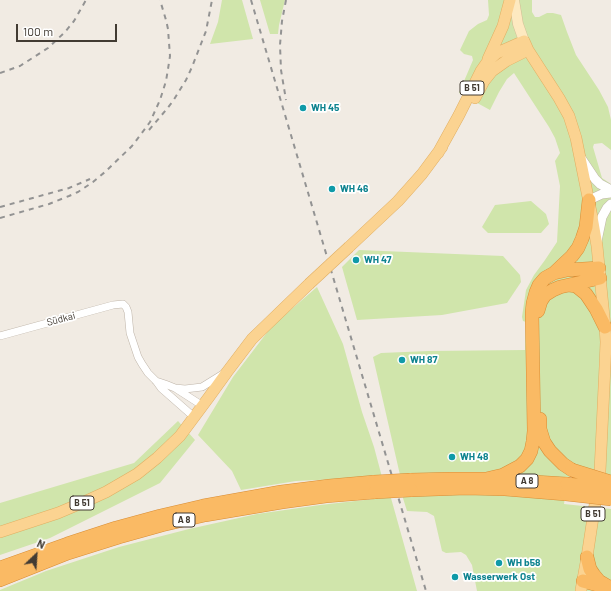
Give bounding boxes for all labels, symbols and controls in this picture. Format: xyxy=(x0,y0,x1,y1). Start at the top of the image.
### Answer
scale bar xyxy=(18,16,119,42)
text: 100 m xyxy=(23,24,53,38)
road number: B 51 xyxy=(460,81,484,95)
place label: WH 45 xyxy=(311,102,339,114)
marker: WH 45 xyxy=(298,103,308,113)
place label: WH 46 xyxy=(340,183,368,195)
marker: WH 46 xyxy=(327,184,337,194)
place label: WH 47 xyxy=(364,254,391,266)
marker: WH 47 xyxy=(351,255,361,265)
street label: Südkai xyxy=(45,309,77,329)
place label: WH 87 xyxy=(410,354,437,366)
marker: WH 87 xyxy=(397,355,407,365)
place label: WH 48 xyxy=(460,451,489,463)
marker: WH 48 xyxy=(447,452,457,462)
road number: A 8 xyxy=(516,474,538,488)
road number: B 51 xyxy=(70,496,94,510)
road number: B 51 xyxy=(581,507,605,521)
road number: A 8 xyxy=(173,513,195,527)
north arrow xyxy=(16,535,56,575)
text: N xyxy=(35,536,47,551)
place label: WH b58 xyxy=(507,557,541,569)
marker: WH b58 xyxy=(494,558,504,568)
place label: Wasserwerk Ost xyxy=(463,571,535,583)
marker: Wasserwerk Ost xyxy=(450,572,460,582)

